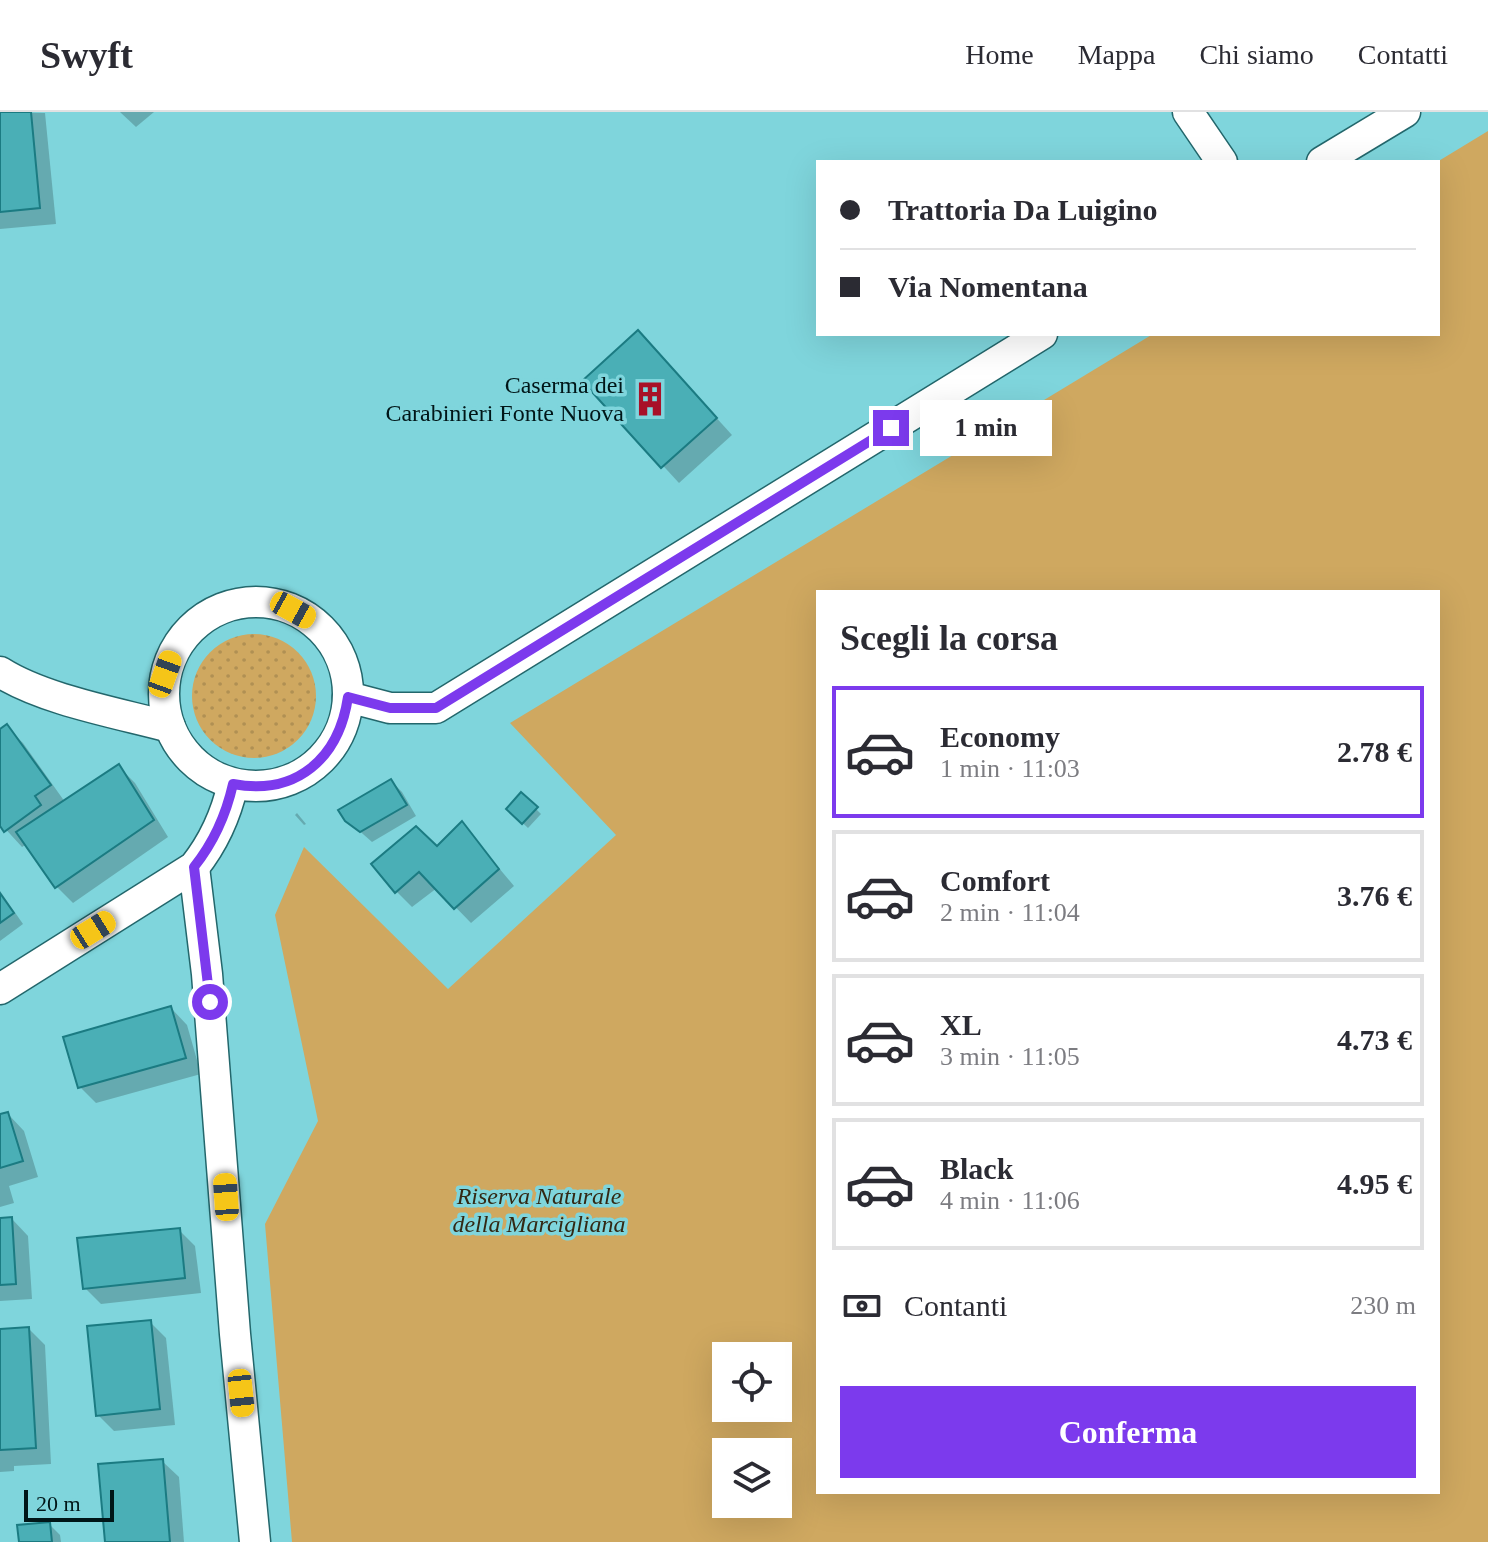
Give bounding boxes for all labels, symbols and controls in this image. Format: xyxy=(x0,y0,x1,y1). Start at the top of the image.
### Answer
text: Swyft xyxy=(40,34,133,76)
text: Home xyxy=(965,39,1034,70)
text: Mappa xyxy=(1078,39,1155,70)
text: Chi siamo xyxy=(1199,39,1314,70)
text: Contatti xyxy=(1358,39,1448,70)
text: Trattoria Da Luigino xyxy=(888,193,1157,226)
text: Via Nomentana xyxy=(888,270,1088,303)
place label: Caserma dei Carabinieri Fonte Nuova xyxy=(385,372,624,426)
building icon: Caserma dei Carabinieri Fonte Nuova xyxy=(631,380,669,418)
callout: 1 min xyxy=(919,400,1051,456)
route end xyxy=(873,410,909,446)
text: 1 min xyxy=(955,413,1017,442)
car xyxy=(266,588,320,632)
text: Scegli la corsa xyxy=(840,618,1058,658)
car xyxy=(146,647,184,701)
icon: car xyxy=(844,716,916,788)
text: Economy xyxy=(940,720,1060,753)
text: 2.78 € xyxy=(1337,735,1412,768)
text: 1 min · 11:03 xyxy=(940,754,1080,783)
icon: car xyxy=(844,860,916,932)
text: Comfort xyxy=(940,864,1050,897)
text: 3.76 € xyxy=(1337,879,1412,912)
text: 2 min · 11:04 xyxy=(940,898,1080,927)
car xyxy=(66,907,120,953)
route start xyxy=(192,984,228,1020)
icon: car xyxy=(844,1004,916,1076)
text: XL xyxy=(940,1008,982,1041)
text: 4.73 € xyxy=(1337,1023,1412,1056)
text: 3 min · 11:05 xyxy=(940,1042,1080,1071)
icon: car xyxy=(844,1148,916,1220)
text: Black xyxy=(940,1152,1013,1185)
text: 4.95 € xyxy=(1337,1167,1412,1200)
car xyxy=(212,1172,240,1222)
park label: Riserva Naturale della Marcigliana xyxy=(452,1183,626,1237)
text: 4 min · 11:06 xyxy=(940,1186,1080,1215)
icon: cash xyxy=(840,1284,884,1328)
text: Contanti xyxy=(904,1289,1007,1322)
text: 230 m xyxy=(1350,1291,1416,1320)
map controls xyxy=(712,1342,792,1518)
button: locate xyxy=(712,1342,792,1422)
car xyxy=(227,1368,255,1418)
button: Conferma xyxy=(840,1386,1416,1478)
button: layers xyxy=(712,1438,792,1518)
scale bar xyxy=(24,1486,114,1522)
text: 20 m xyxy=(36,1491,81,1516)

